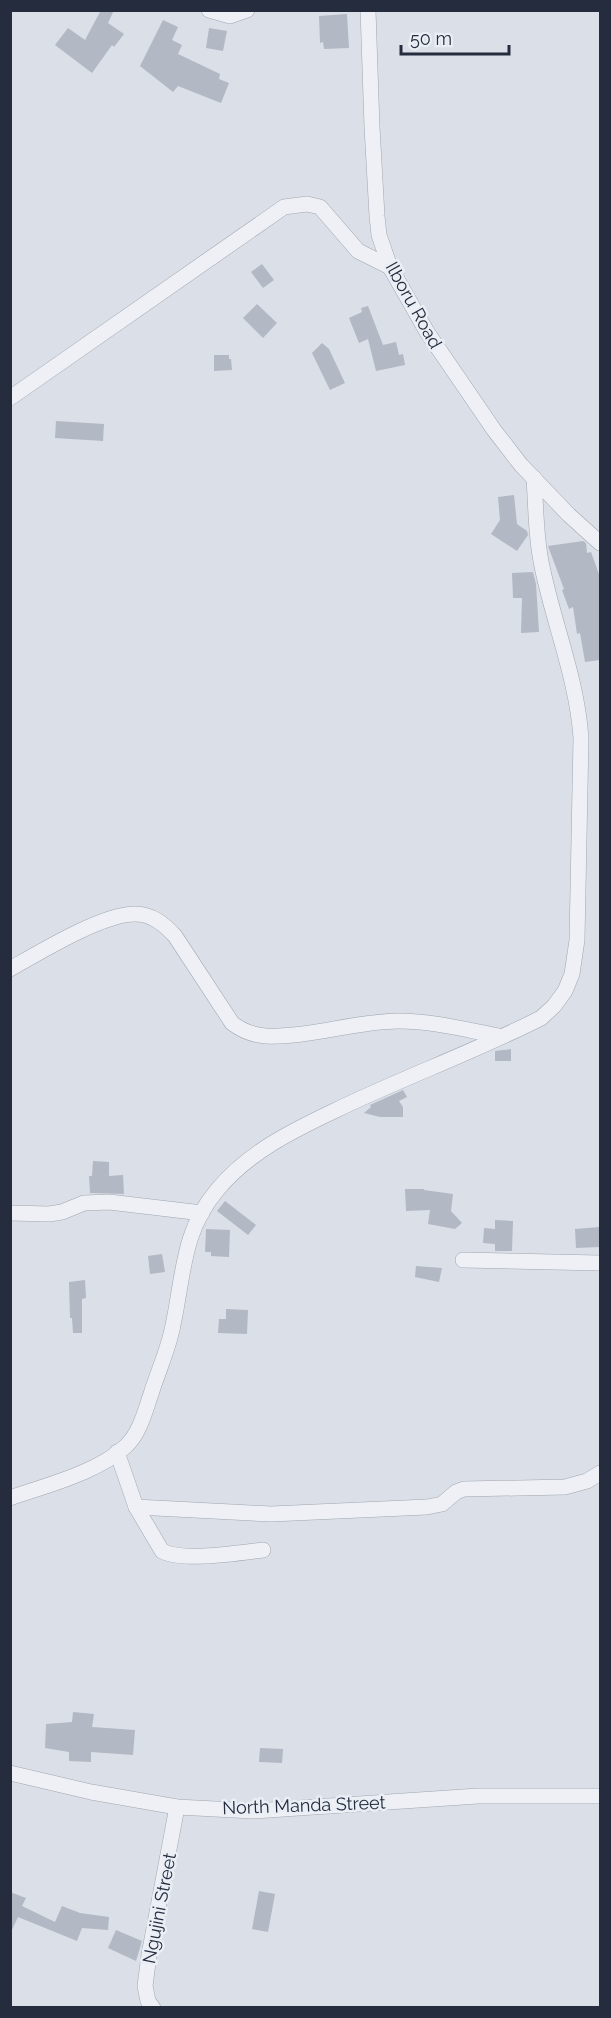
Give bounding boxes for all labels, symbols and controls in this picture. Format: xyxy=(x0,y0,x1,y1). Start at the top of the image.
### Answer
scale bar xyxy=(401,18,509,56)
text: 50 m xyxy=(410,28,452,49)
street label: Ilboru Road xyxy=(382,258,446,352)
street label: North Manda Street xyxy=(222,1792,386,1818)
street label: Ngujini Street xyxy=(138,1851,180,1965)

